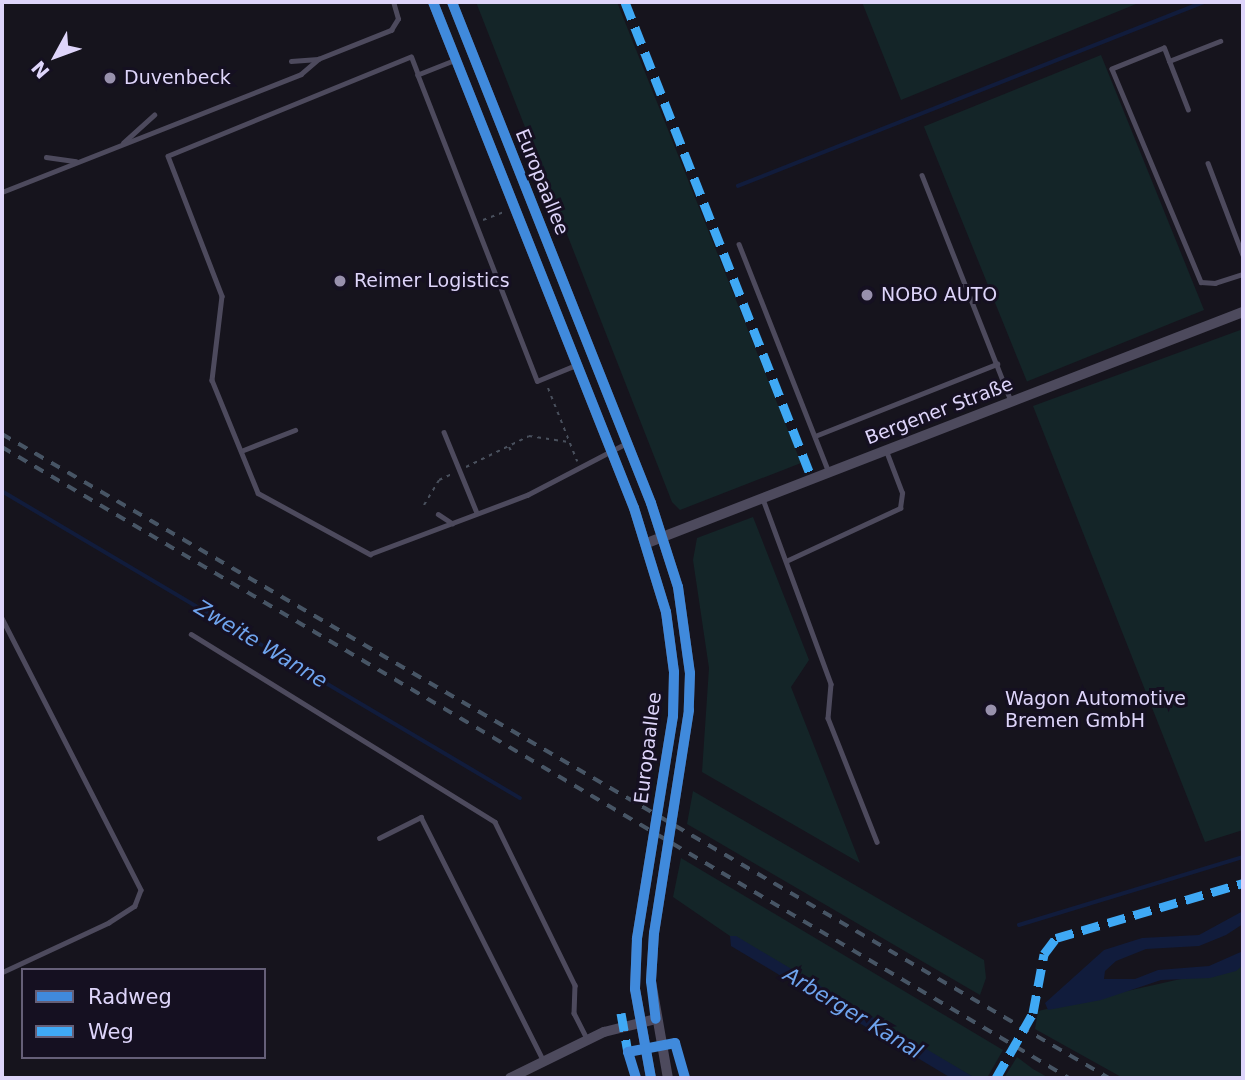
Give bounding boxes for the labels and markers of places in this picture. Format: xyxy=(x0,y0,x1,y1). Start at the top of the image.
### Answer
place label: Duvenbeck xyxy=(124,67,231,89)
marker: Duvenbeck xyxy=(102,70,118,86)
place label: Reimer Logistics xyxy=(354,270,510,292)
marker: Reimer Logistics xyxy=(332,273,348,289)
place label: NOBO AUTO xyxy=(881,284,997,306)
marker: NOBO AUTO xyxy=(859,287,875,303)
place label: Wagon Automotive Bremen GmbH xyxy=(1005,688,1186,732)
marker: Wagon Automotive Bremen GmbH xyxy=(983,702,999,718)

